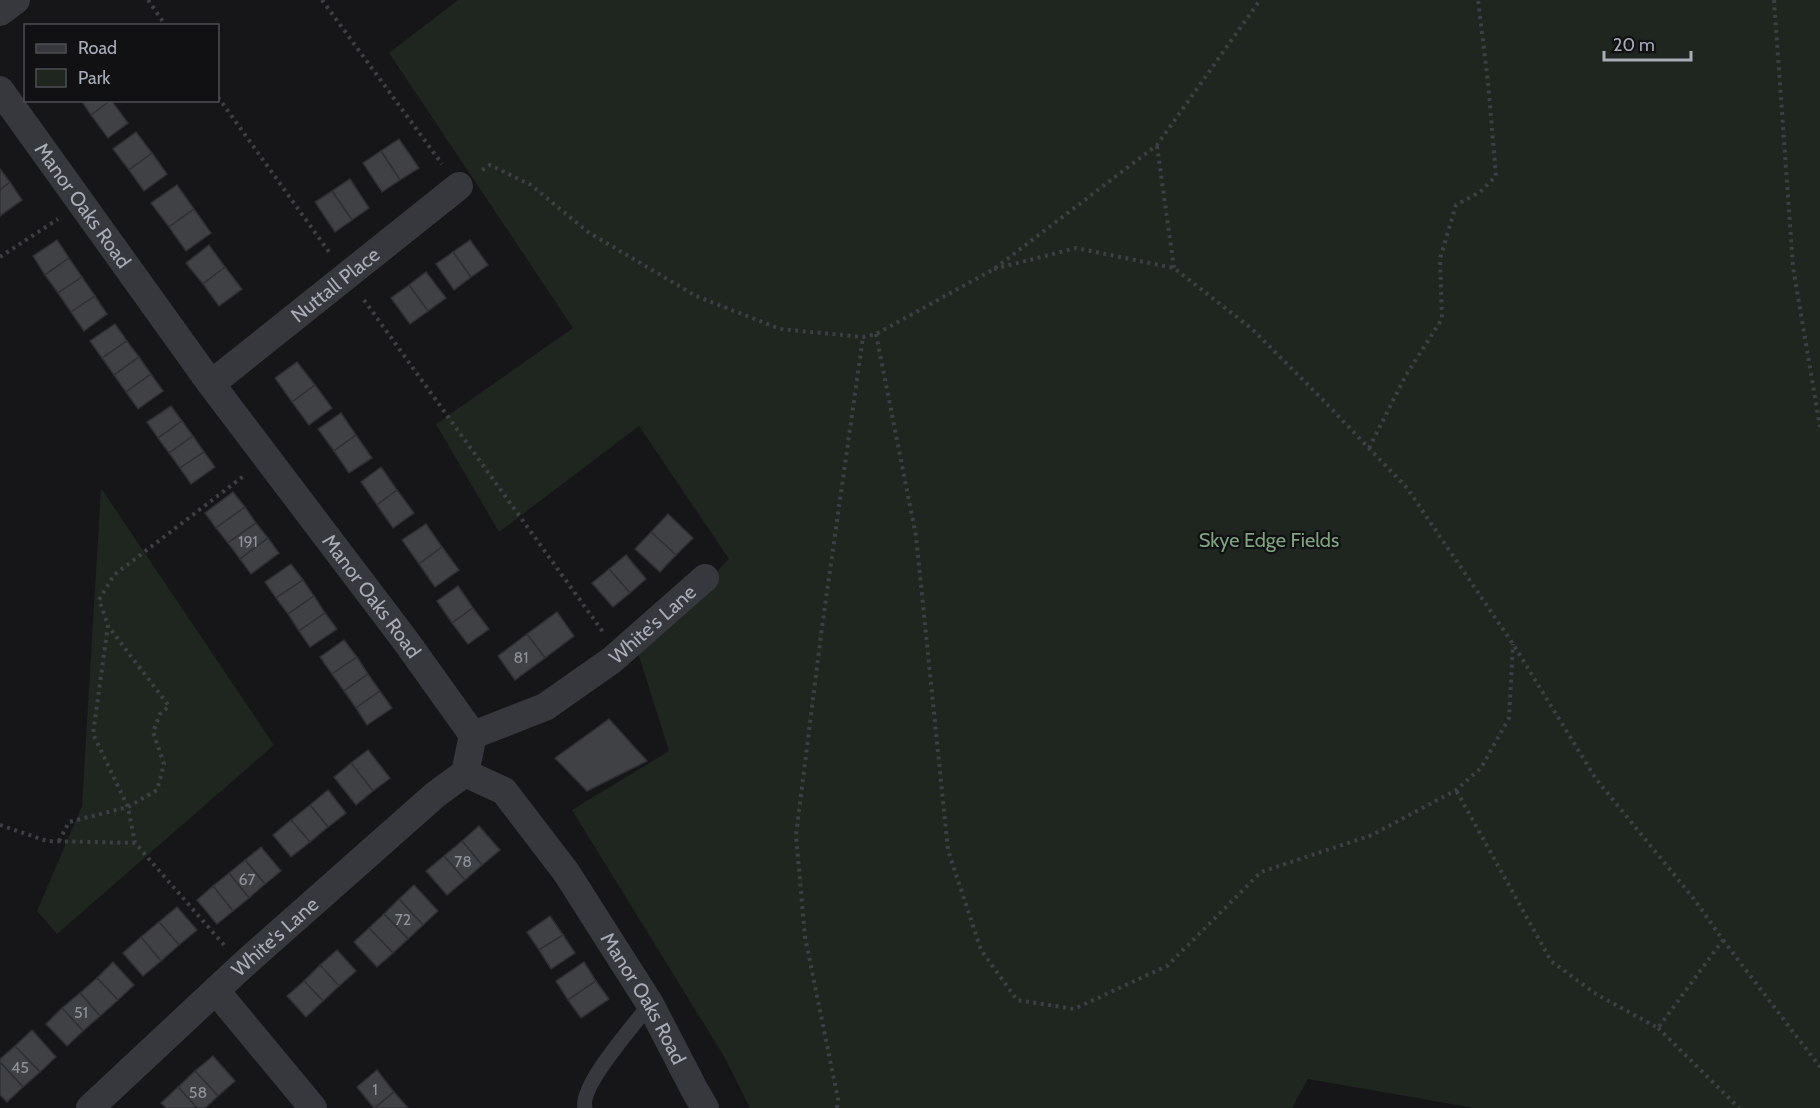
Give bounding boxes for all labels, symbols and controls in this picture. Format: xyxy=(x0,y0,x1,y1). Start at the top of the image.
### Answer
legend xyxy=(24,24,219,102)
scale bar xyxy=(1604,24,1691,62)
text: 20 m xyxy=(1613,34,1655,56)
text: Road xyxy=(78,37,117,59)
text: Park xyxy=(78,67,111,89)
street label: Manor Oaks Road xyxy=(30,138,136,273)
street label: Nuttall Place xyxy=(286,242,384,327)
park label: Skye Edge Fields xyxy=(1199,528,1339,552)
street label: Manor Oaks Road xyxy=(317,530,426,663)
house number: 191 xyxy=(238,532,258,551)
street label: White's Lane xyxy=(604,580,701,669)
house number: 81 xyxy=(514,648,528,667)
house number: 78 xyxy=(454,852,472,871)
house number: 67 xyxy=(238,870,256,889)
street label: White's Lane xyxy=(227,892,323,981)
house number: 72 xyxy=(395,910,411,929)
street label: Manor Oaks Road xyxy=(596,928,691,1068)
house number: 51 xyxy=(74,1003,88,1022)
house number: 45 xyxy=(11,1058,29,1077)
house number: 1 xyxy=(372,1080,378,1099)
house number: 58 xyxy=(189,1083,207,1102)

